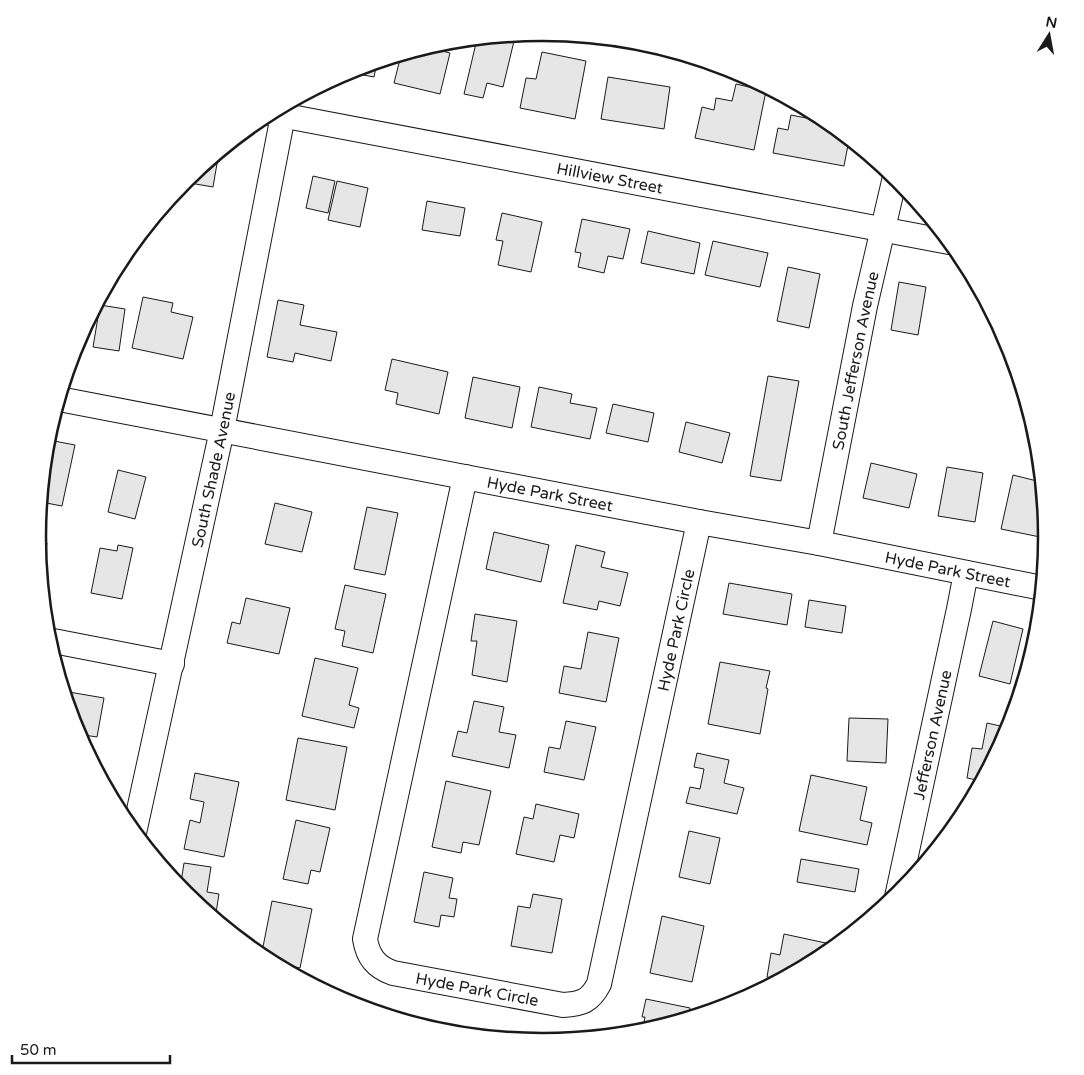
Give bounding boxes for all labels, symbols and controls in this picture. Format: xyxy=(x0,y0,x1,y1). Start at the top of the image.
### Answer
north arrow xyxy=(1024,10,1074,60)
text: N xyxy=(1044,13,1059,32)
street label: Hillview Street xyxy=(555,159,665,198)
street label: South Jefferson Avenue xyxy=(828,269,884,452)
street label: South Shade Avenue xyxy=(188,390,240,549)
street label: Hyde Park Street xyxy=(485,472,615,516)
street label: Hyde Park Street xyxy=(883,548,1012,592)
street label: Hyde Park Circle xyxy=(654,567,700,693)
street label: Jefferson Avenue xyxy=(909,668,957,802)
street label: Hyde Park Circle xyxy=(414,968,540,1011)
scale bar xyxy=(12,1032,170,1064)
text: 50 m xyxy=(20,1041,57,1059)

